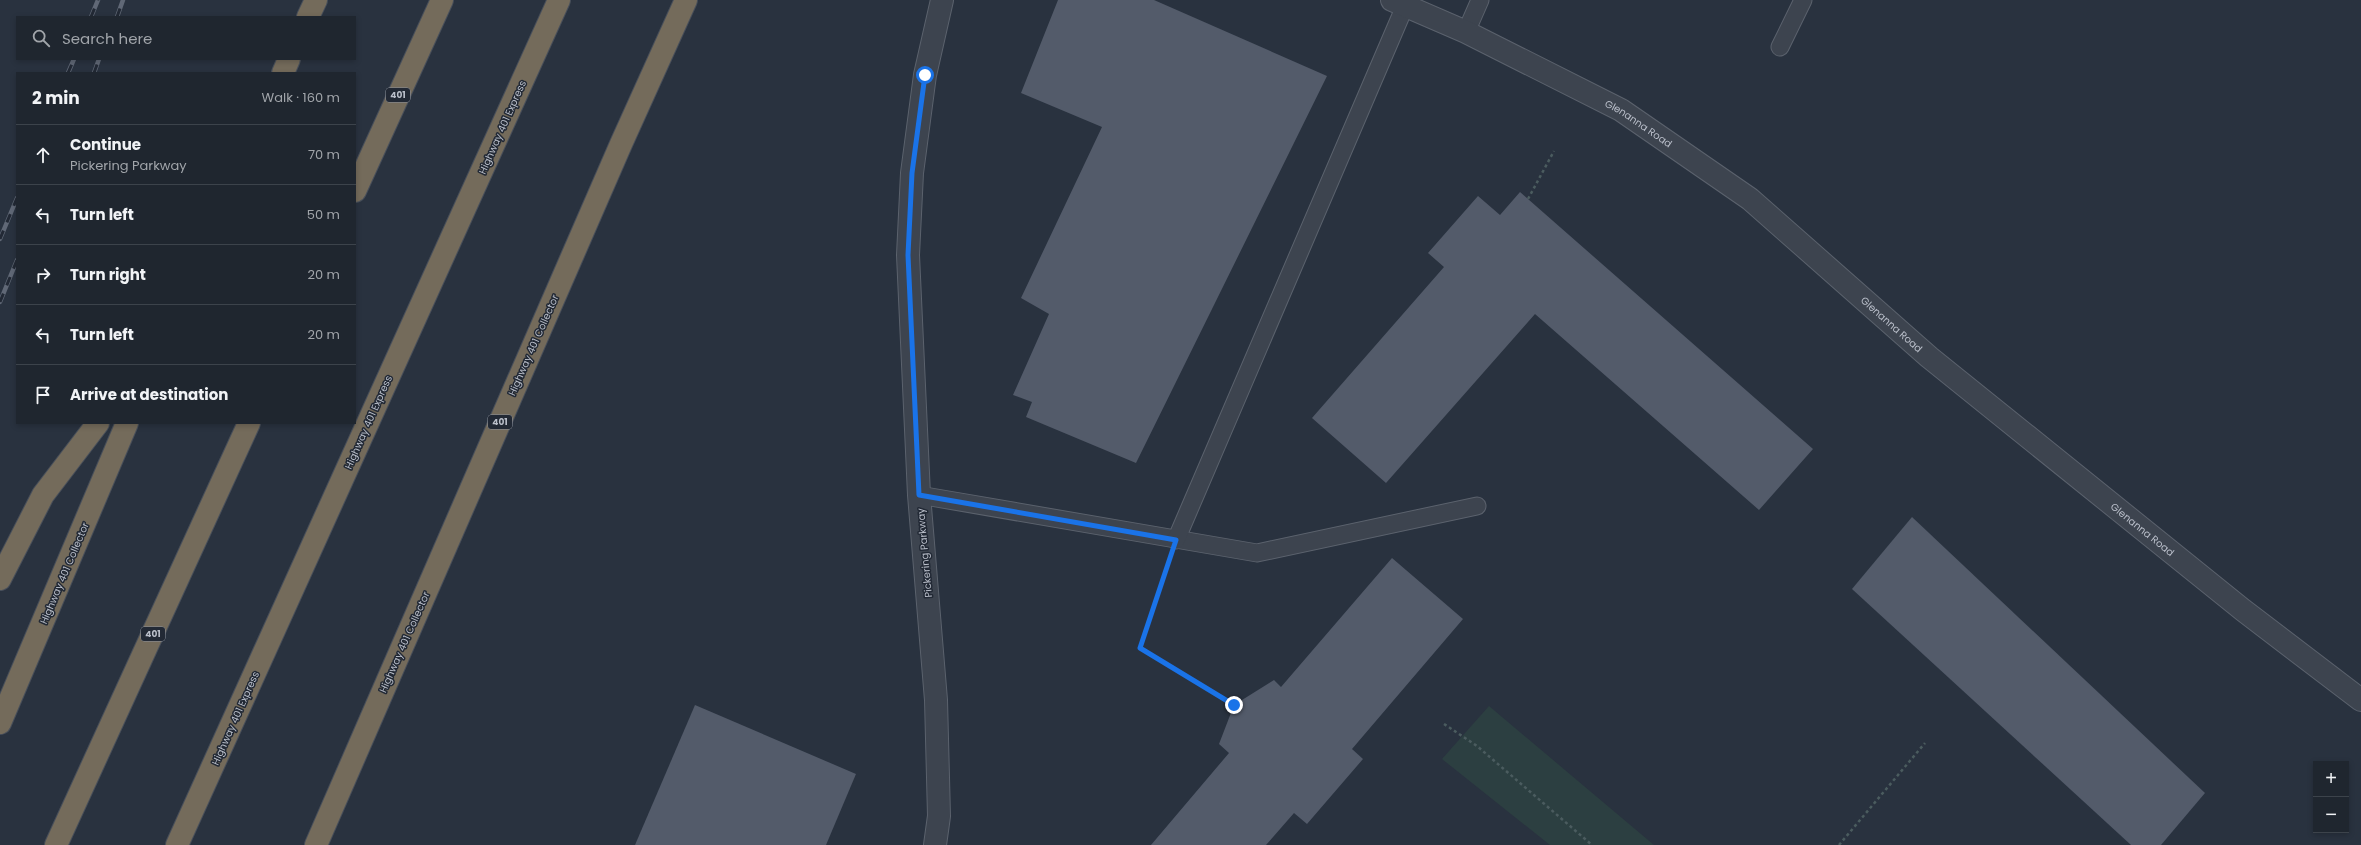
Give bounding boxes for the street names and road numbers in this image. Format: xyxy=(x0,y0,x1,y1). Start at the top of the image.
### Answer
street label: Highway 401 Express xyxy=(475,78,530,177)
road number: 401 xyxy=(386,88,410,102)
street label: Glenanna Road xyxy=(1602,96,1675,151)
street label: Highway 401 Collector xyxy=(504,292,563,398)
street label: Glenanna Road xyxy=(1857,293,1926,356)
street label: Highway 401 Express xyxy=(341,373,396,472)
road number: 401 xyxy=(488,415,512,429)
street label: Glenanna Road xyxy=(2107,499,2177,560)
street label: Pickering Parkway xyxy=(913,507,936,598)
street label: Highway 401 Collector xyxy=(36,520,93,626)
street label: Highway 401 Collector xyxy=(375,589,434,695)
road number: 401 xyxy=(141,627,165,641)
street label: Highway 401 Express xyxy=(208,669,263,768)

